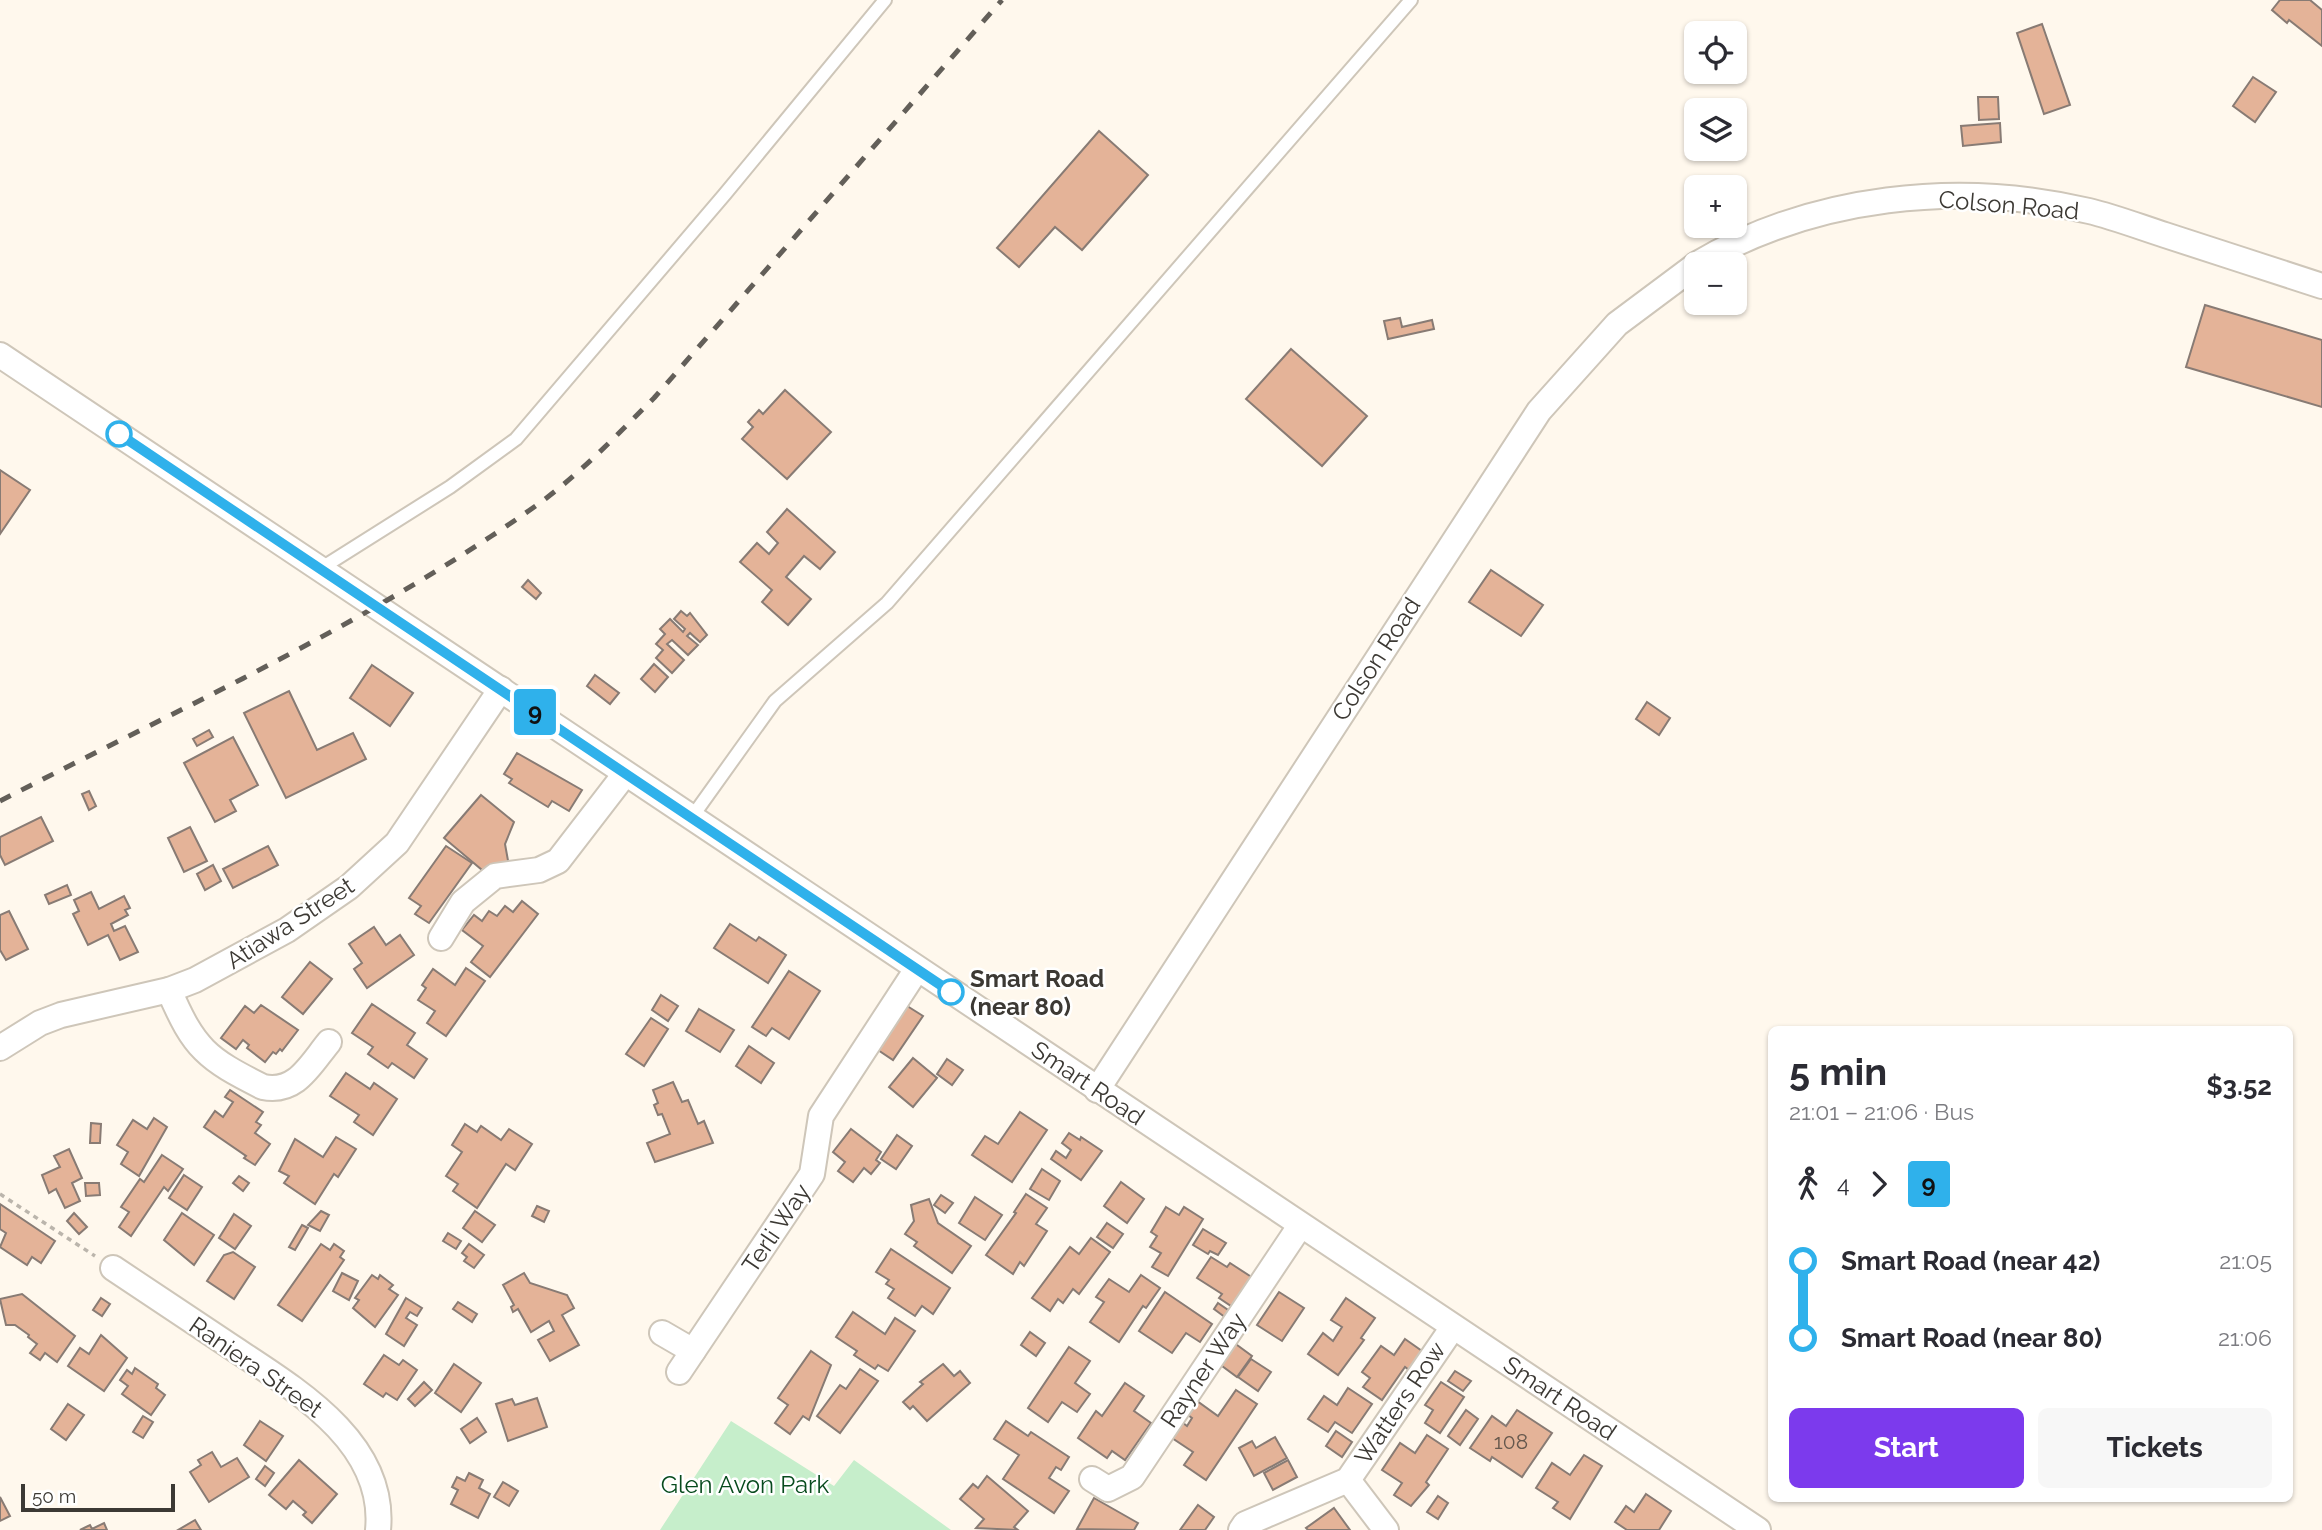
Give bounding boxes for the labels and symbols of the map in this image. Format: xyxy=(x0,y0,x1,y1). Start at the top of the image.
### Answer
street label: Colson Road xyxy=(1938,184,2080,226)
unlabelled marker xyxy=(106,421,132,447)
street label: Colson Road xyxy=(1325,592,1427,726)
line badge: 9 xyxy=(512,689,558,735)
street label: Atiawa Street xyxy=(221,871,359,975)
place label: Smart Road (near 80) xyxy=(970,964,1104,1021)
marker: Smart Road (near 80) xyxy=(938,979,964,1005)
street label: Smart Road xyxy=(1026,1035,1150,1131)
street label: Terli Way xyxy=(736,1178,816,1278)
street label: Rayner Way xyxy=(1154,1307,1252,1433)
street label: Raniera Street xyxy=(184,1310,328,1424)
street label: Watters Row xyxy=(1348,1336,1452,1470)
street label: Smart Road xyxy=(1498,1350,1622,1446)
house number: 108 xyxy=(1494,1429,1528,1454)
park label: Glen Avon Park xyxy=(661,1470,829,1499)
scale bar xyxy=(21,1481,175,1513)

